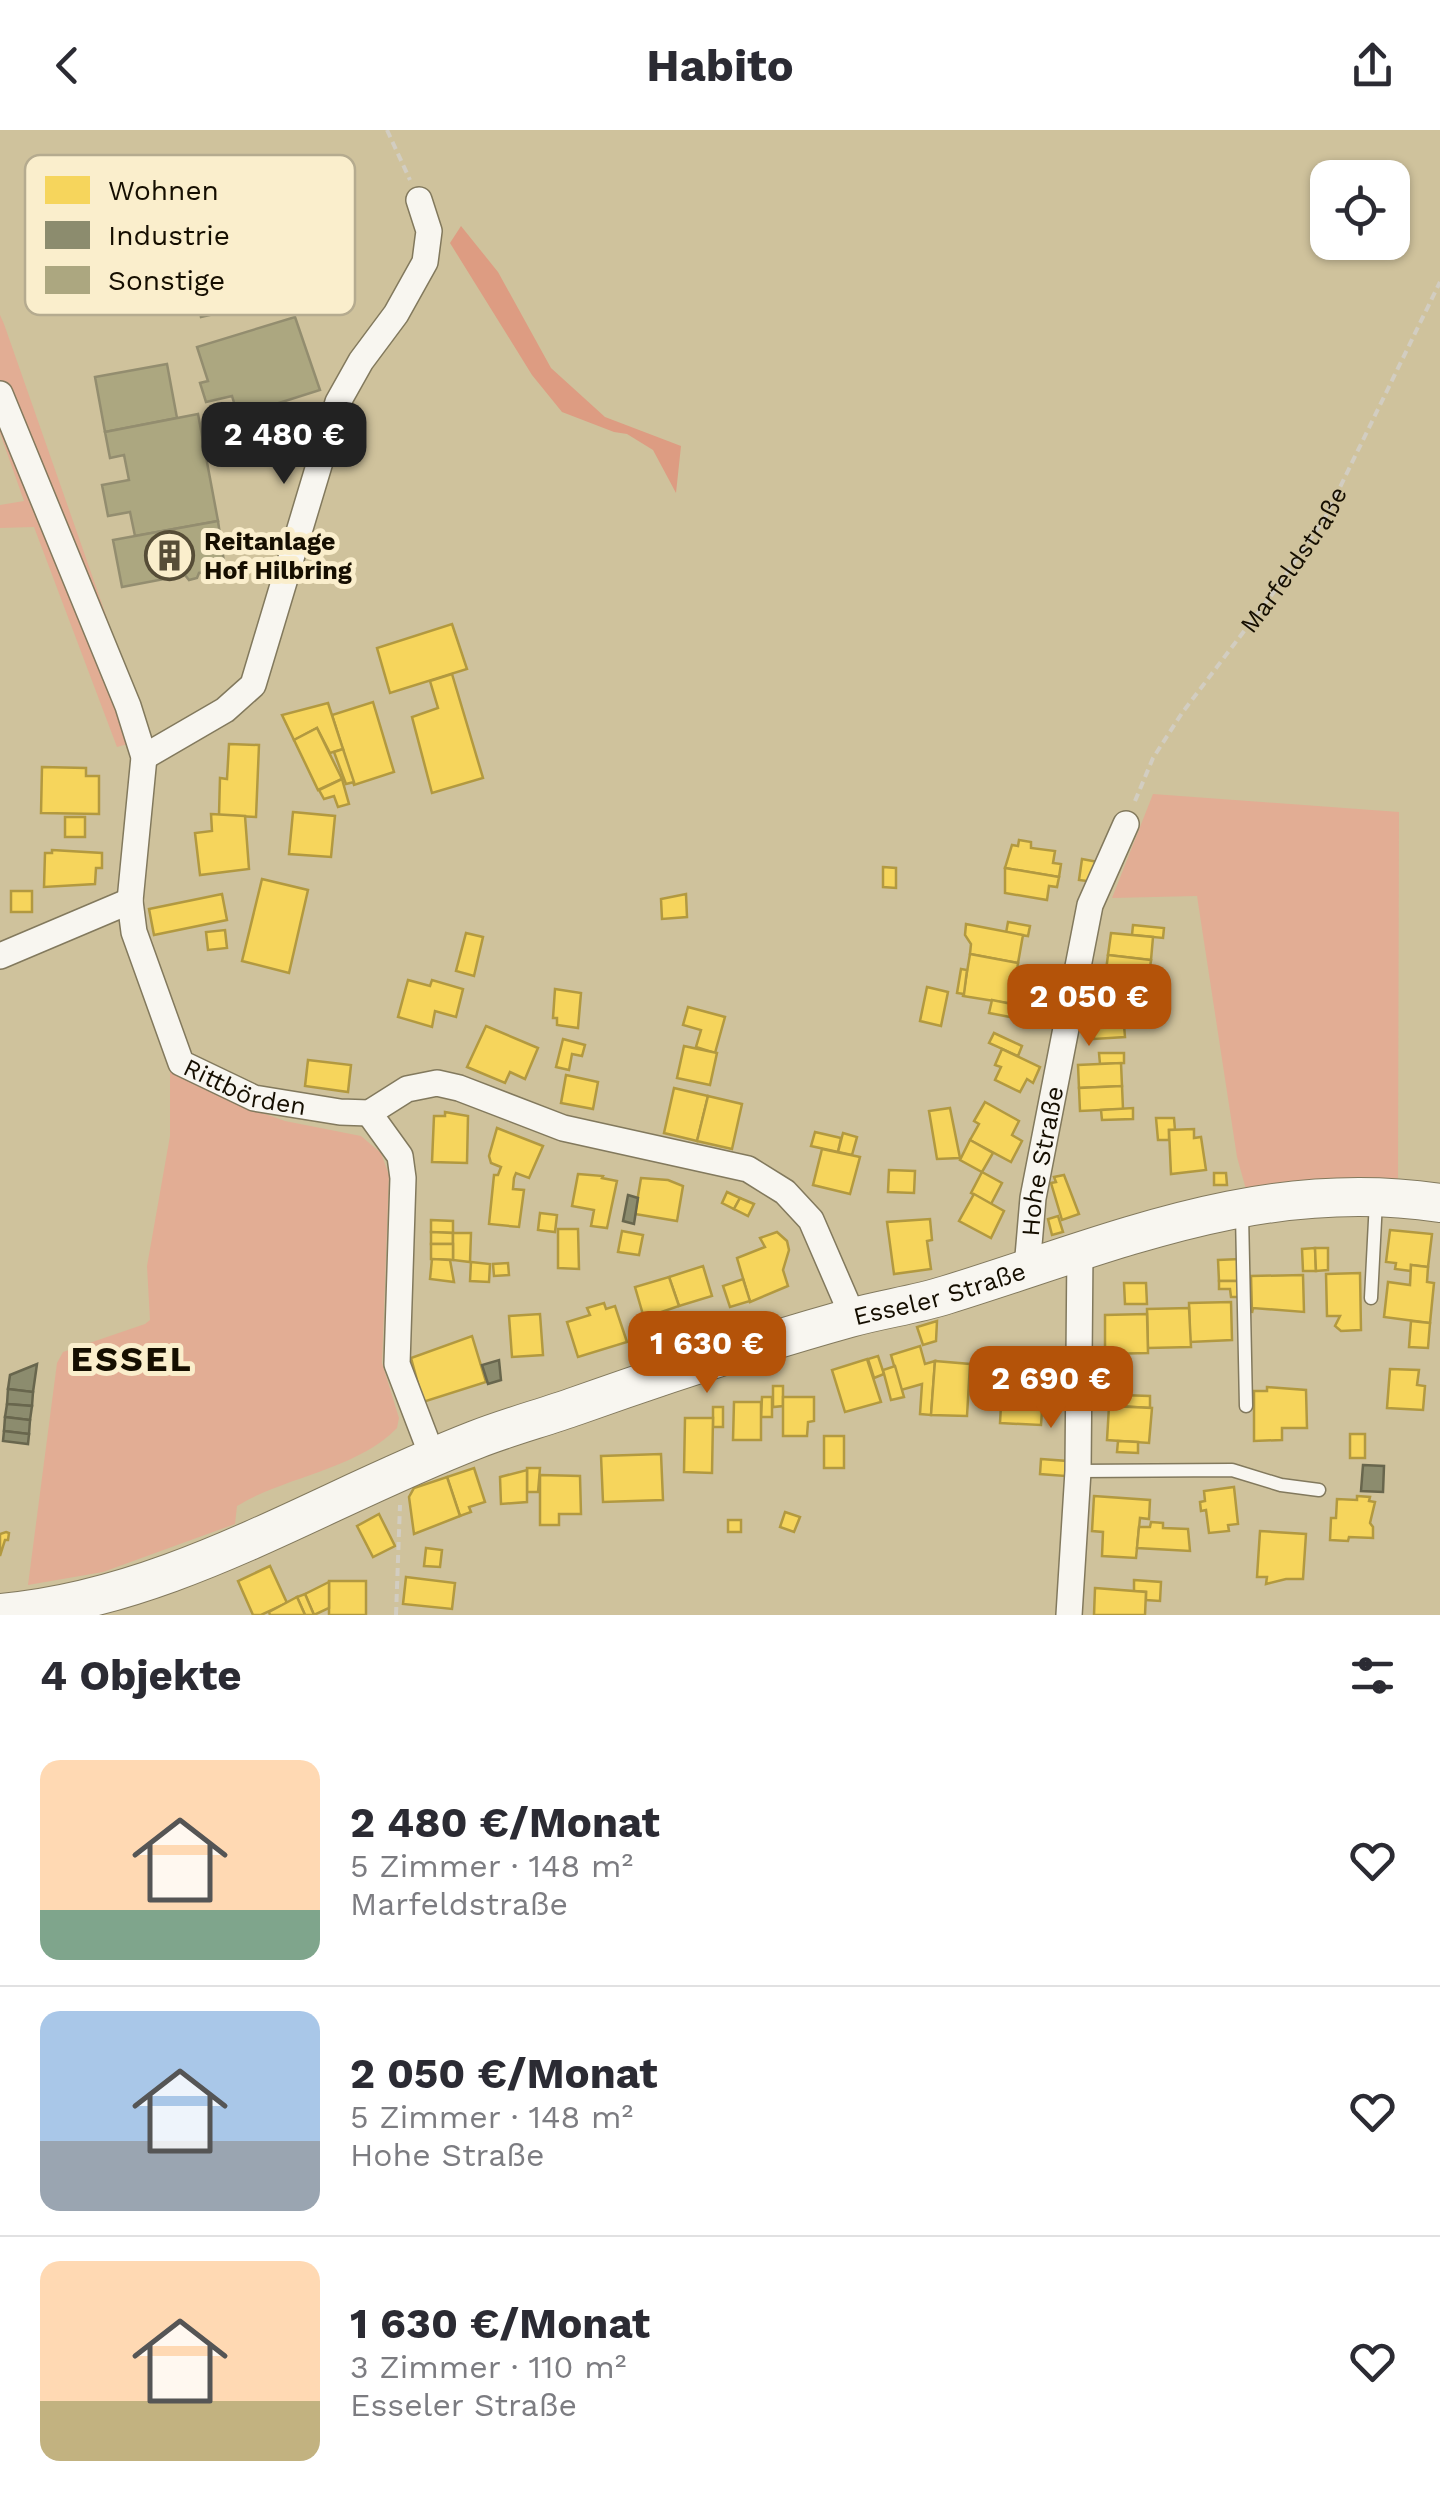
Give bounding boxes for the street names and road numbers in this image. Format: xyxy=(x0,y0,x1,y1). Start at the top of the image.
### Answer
street label: Marfeldstraße xyxy=(1234,482,1353,639)
street label: Rittbörden xyxy=(179,1052,308,1121)
street label: Hohe Straße xyxy=(1016,1084,1069,1237)
street label: Esseler Straße xyxy=(850,1256,1029,1331)

